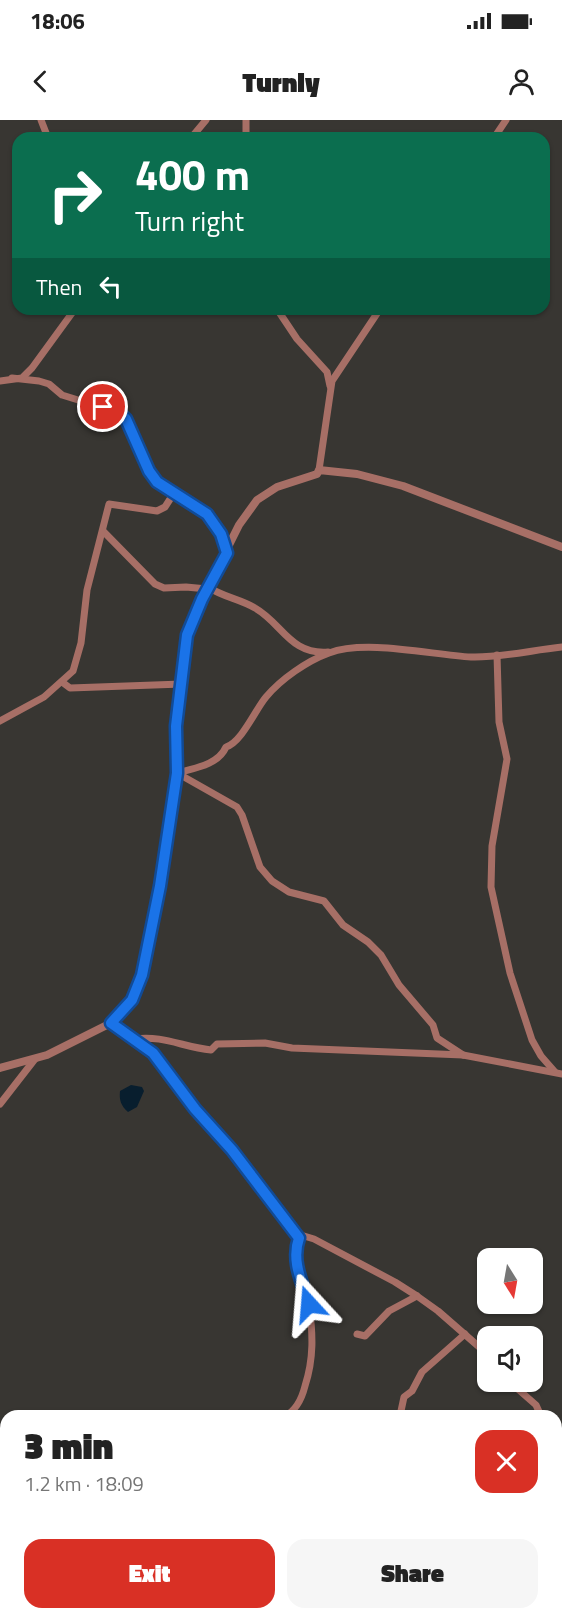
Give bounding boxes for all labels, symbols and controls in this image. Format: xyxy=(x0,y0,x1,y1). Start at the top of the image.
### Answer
text: 18:06 xyxy=(30,4,85,38)
text: Turnly xyxy=(242,61,320,102)
icon: back xyxy=(24,65,57,98)
icon: person xyxy=(505,65,538,98)
text: 400 m xyxy=(135,142,250,206)
icon: right xyxy=(36,156,114,234)
text: Turn right xyxy=(135,200,244,241)
text: Then xyxy=(36,270,82,304)
icon: left xyxy=(94,270,127,303)
pin xyxy=(77,381,128,432)
icon: arrive xyxy=(86,390,119,423)
north arrow xyxy=(477,1248,543,1314)
map controls xyxy=(477,1248,543,1392)
position arrow xyxy=(277,1272,341,1336)
button: sound xyxy=(477,1326,543,1392)
text: 3 min xyxy=(24,1418,113,1473)
button: close xyxy=(475,1430,538,1493)
text: 1.2 km · 18:09 xyxy=(24,1468,144,1499)
button: Exit xyxy=(24,1539,275,1608)
button: Share xyxy=(287,1539,538,1608)

